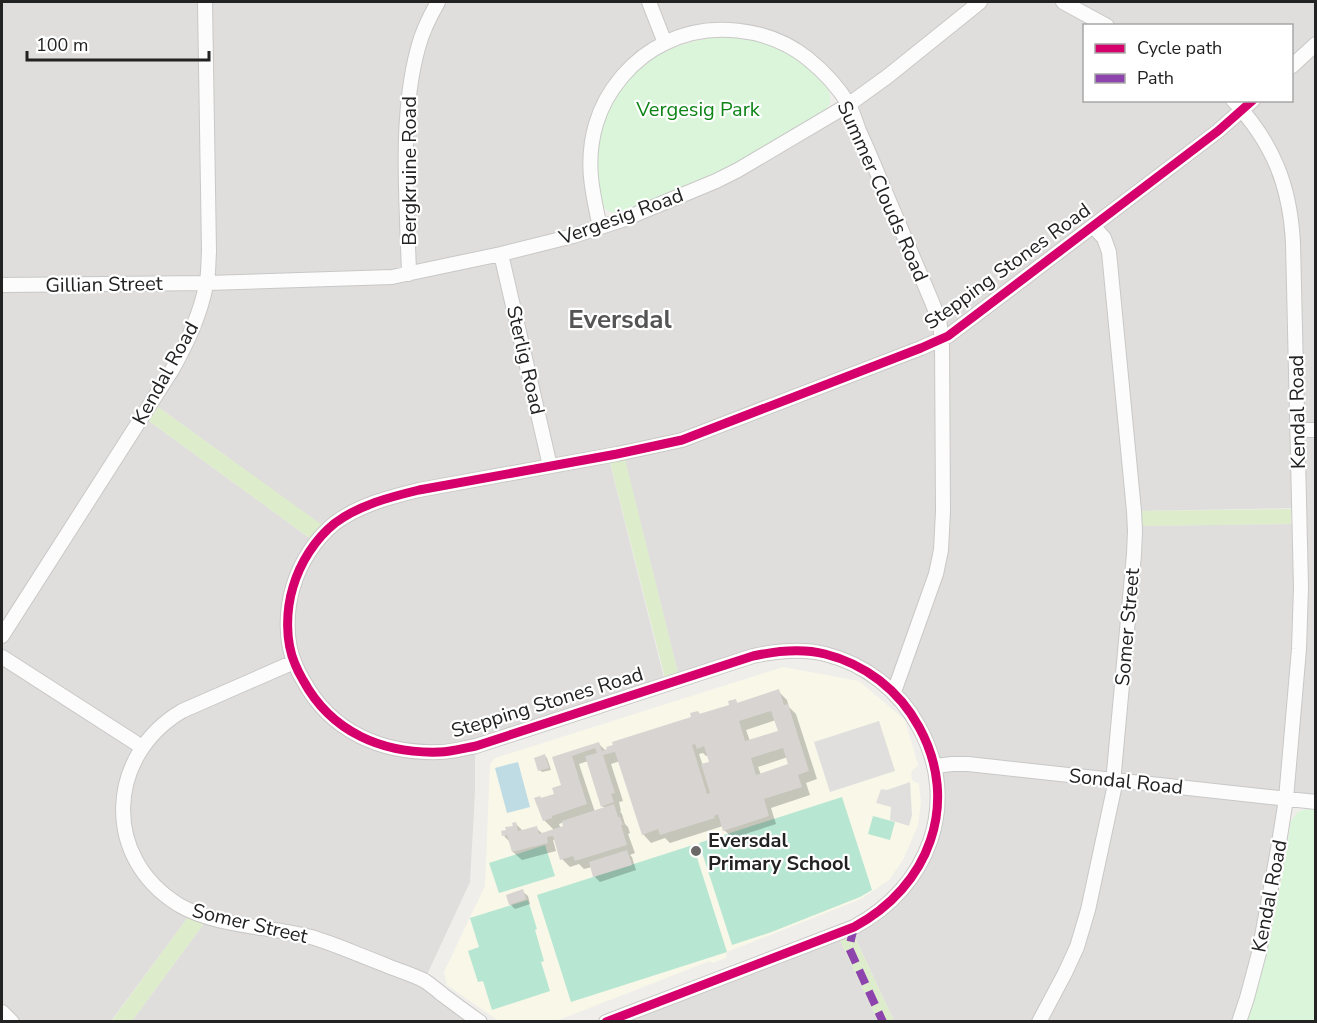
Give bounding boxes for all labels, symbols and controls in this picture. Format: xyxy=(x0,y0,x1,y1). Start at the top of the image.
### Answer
scale bar xyxy=(27,24,208,62)
legend xyxy=(1083,24,1293,102)
text: 100 m xyxy=(36,33,88,57)
text: Cycle path xyxy=(1137,36,1222,60)
text: Path xyxy=(1137,66,1174,90)
street label: Bergkruine Road xyxy=(396,96,423,246)
park label: Vergesig Park xyxy=(635,96,761,123)
street label: Summer Clouds Road xyxy=(830,97,935,286)
street label: Vergesig Road xyxy=(554,182,687,252)
street label: Stepping Stones Road xyxy=(919,197,1096,336)
street label: Gillian Street xyxy=(45,270,164,299)
district label: Eversdal xyxy=(568,302,673,337)
street label: Sterlig Road xyxy=(500,303,551,417)
street label: Kendal Road xyxy=(126,317,205,430)
street label: Kendal Road xyxy=(1283,355,1312,469)
street label: Somer Street xyxy=(1109,566,1146,687)
street label: Stepping Stones Road xyxy=(448,660,647,745)
street label: Sondal Road xyxy=(1068,762,1184,801)
place label: Eversdal Primary School xyxy=(708,827,850,877)
street label: Kendal Road xyxy=(1245,838,1294,955)
marker: Eversdal Primary School xyxy=(689,844,703,858)
street label: Somer Street xyxy=(189,897,311,950)

